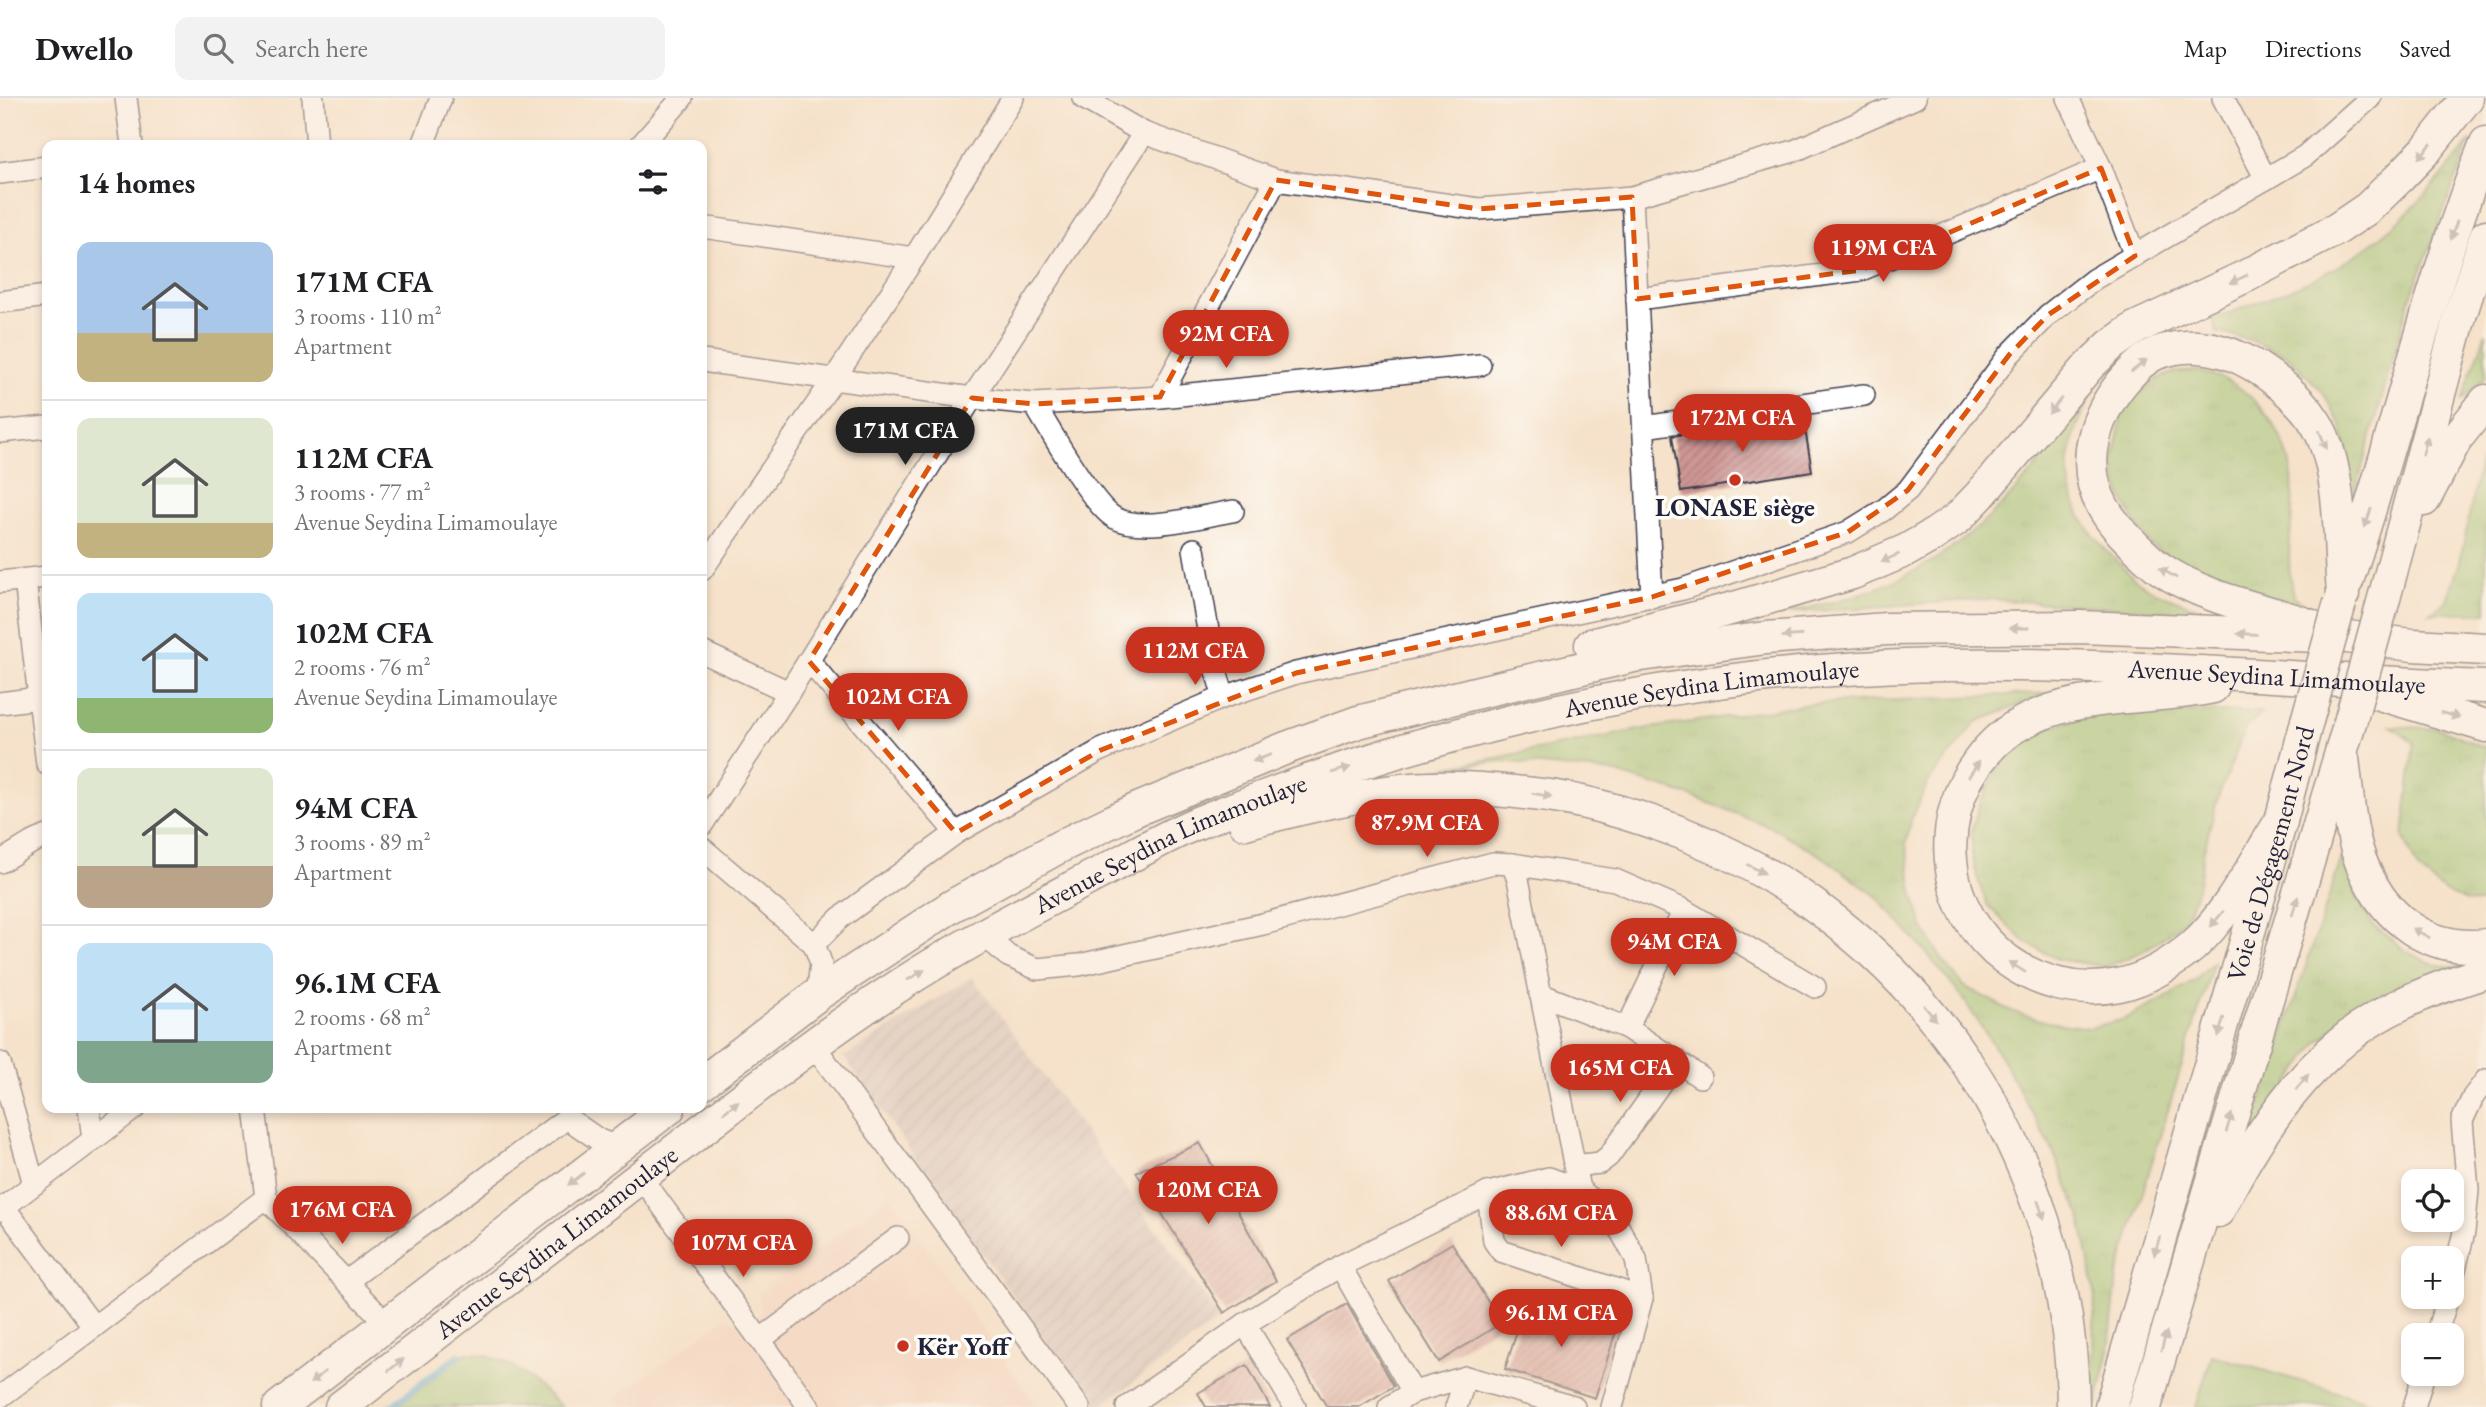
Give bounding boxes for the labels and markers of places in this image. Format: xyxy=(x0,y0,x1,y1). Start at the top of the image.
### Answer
pin: 119M CFA xyxy=(1811,225,1955,284)
pin: 92M CFA xyxy=(1161,310,1291,370)
pin: 172M CFA xyxy=(1670,394,1814,454)
pin: 171M CFA xyxy=(833,408,977,467)
marker: LONASE siège xyxy=(1727,472,1743,488)
place label: LONASE siège xyxy=(1655,490,1815,524)
pin: 112M CFA xyxy=(1123,628,1267,687)
pin: 102M CFA xyxy=(826,674,970,733)
pin: 87.9M CFA xyxy=(1347,800,1507,859)
pin: 94M CFA xyxy=(1609,918,1739,978)
pin: 165M CFA xyxy=(1548,1044,1692,1104)
pin: 120M CFA xyxy=(1136,1166,1280,1226)
pin: 176M CFA xyxy=(270,1186,414,1246)
pin: 88.6M CFA xyxy=(1481,1190,1641,1249)
pin: 107M CFA xyxy=(671,1220,815,1279)
pin: 96.1M CFA xyxy=(1481,1290,1641,1349)
place label: Kër Yoff xyxy=(917,1329,1013,1363)
marker: Kër Yoff xyxy=(895,1338,911,1354)

